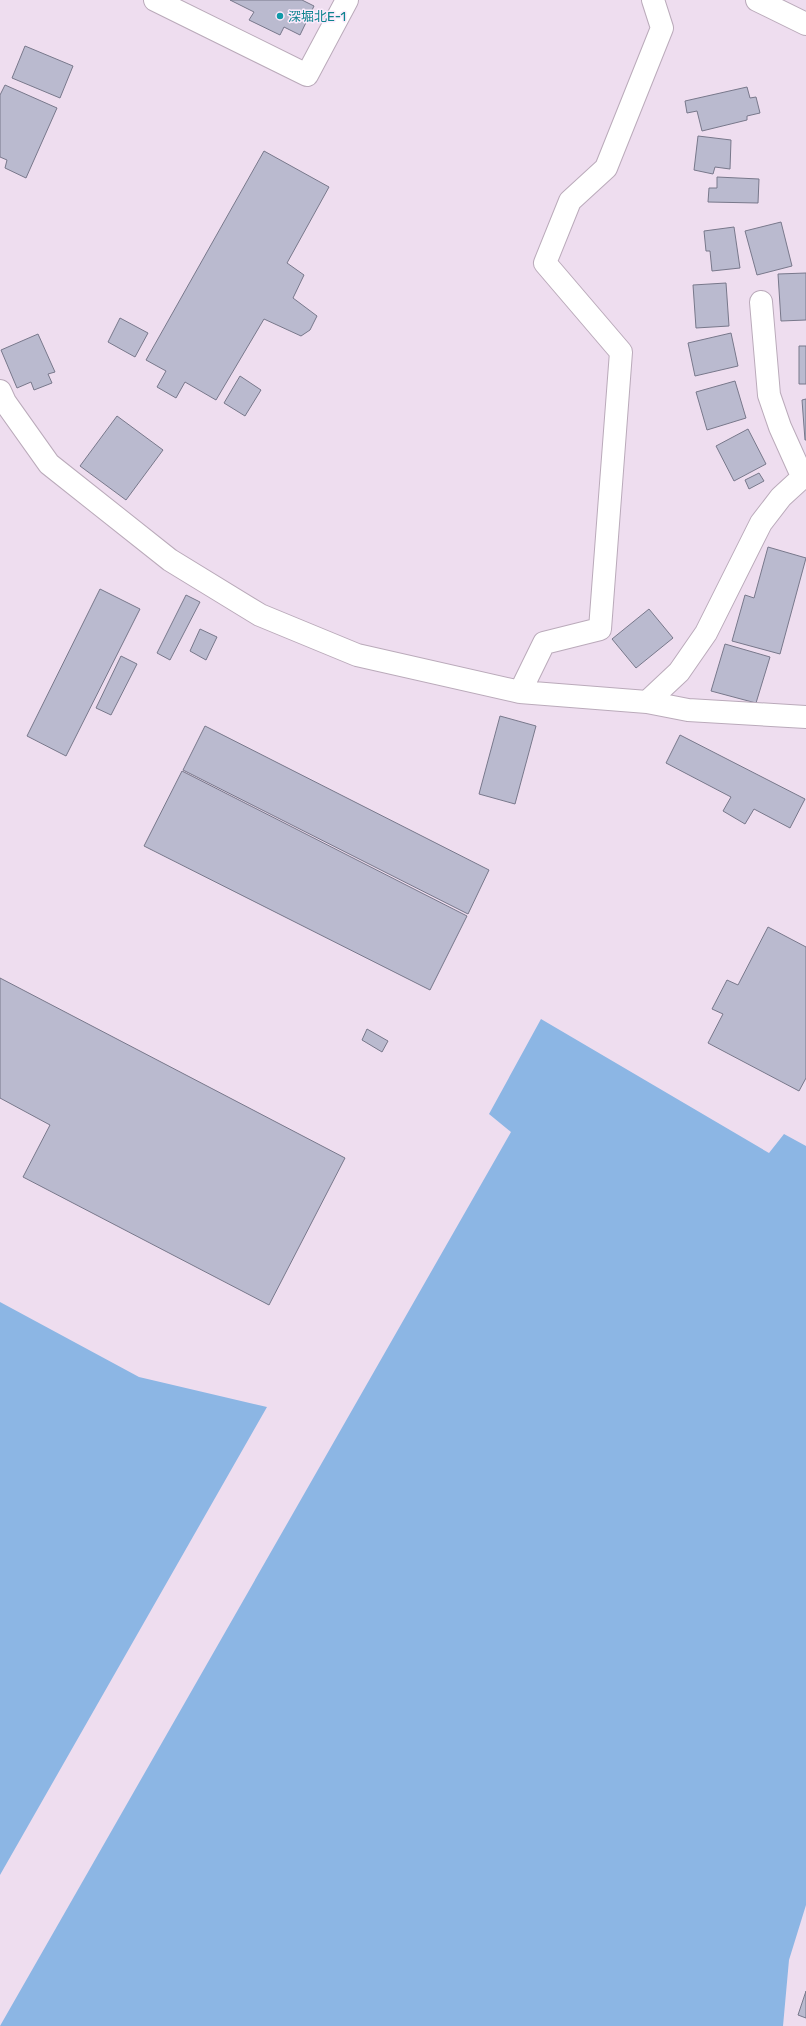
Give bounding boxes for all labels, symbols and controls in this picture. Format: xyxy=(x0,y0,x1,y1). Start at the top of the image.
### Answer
place label: 深堀北E-1 xyxy=(288,9,346,24)
marker: 深堀北E-1 xyxy=(275,11,285,21)

